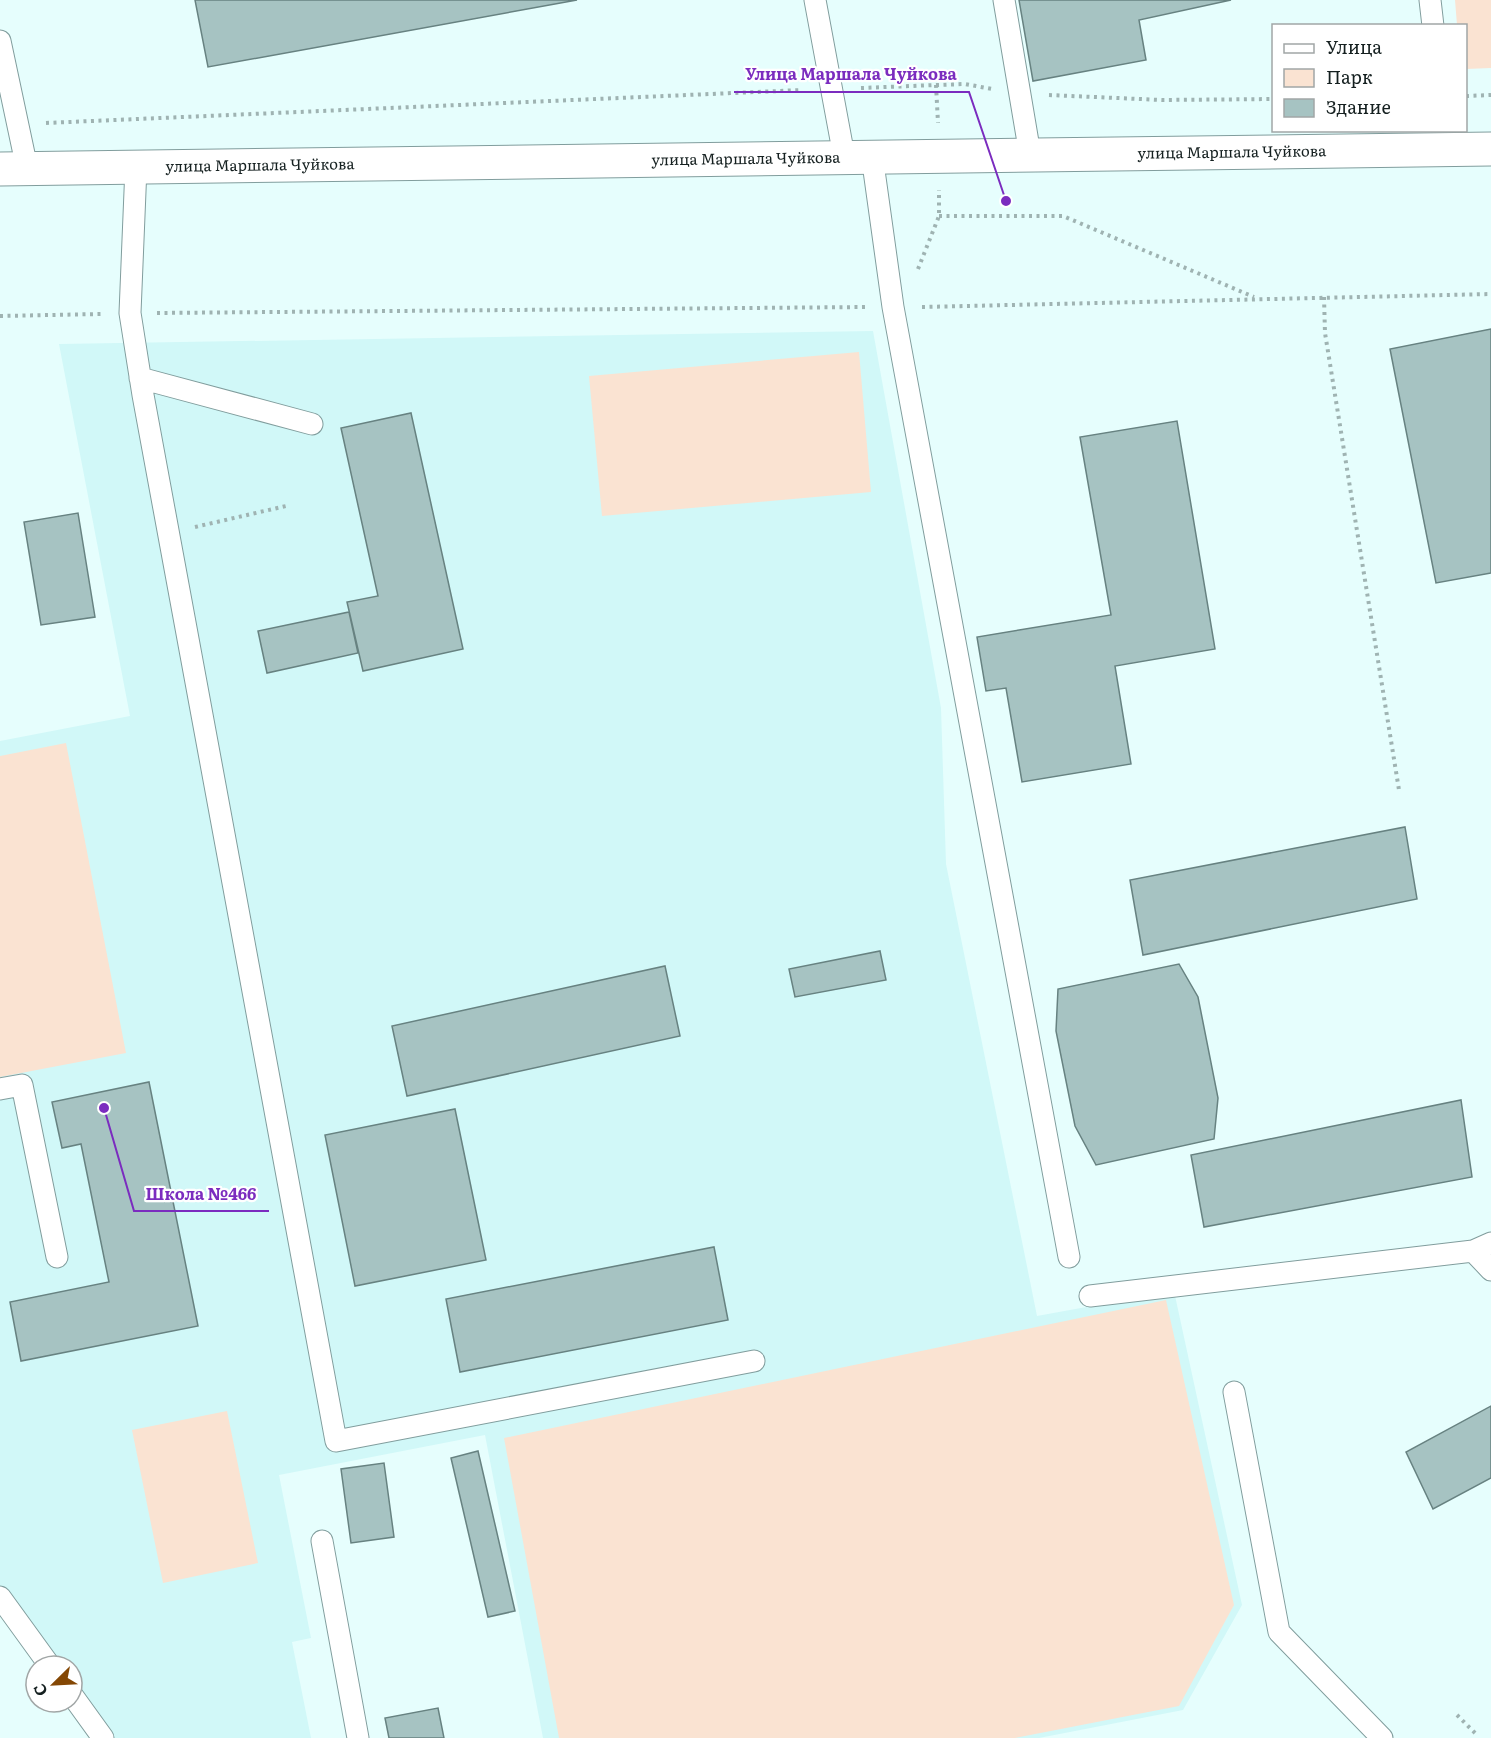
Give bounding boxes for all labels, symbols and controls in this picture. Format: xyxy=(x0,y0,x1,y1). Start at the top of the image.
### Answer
legend xyxy=(1272,24,1467,132)
text: Улица xyxy=(1326,33,1382,60)
callout: Улица Маршала Чуйкова xyxy=(734,58,969,92)
text: Улица Маршала Чуйкова xyxy=(745,61,958,85)
text: Парк xyxy=(1326,63,1373,90)
text: Здание xyxy=(1326,93,1391,120)
street label: улица Маршала Чуйкова xyxy=(1137,138,1327,164)
street label: улица Маршала Чуйкова xyxy=(651,145,841,170)
street label: улица Маршала Чуйкова xyxy=(165,151,355,177)
callout: Школа №466 xyxy=(134,1177,269,1211)
text: Школа №466 xyxy=(146,1181,256,1205)
north arrow xyxy=(24,1654,84,1714)
text: С xyxy=(26,1680,53,1701)

